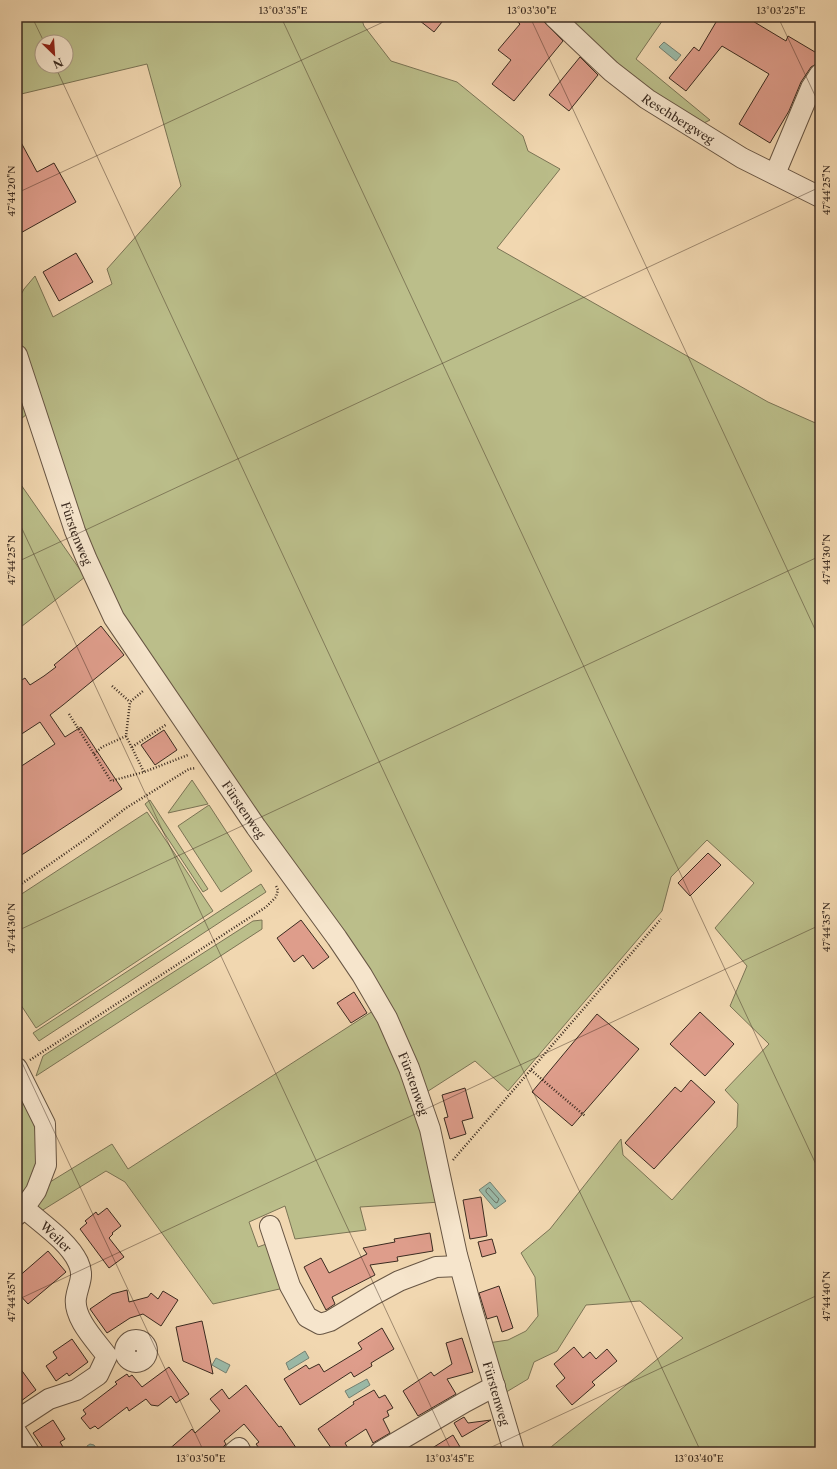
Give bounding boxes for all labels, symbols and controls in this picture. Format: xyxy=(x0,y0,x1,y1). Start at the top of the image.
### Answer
text: 13°03'35"E xyxy=(259,4,307,17)
text: 13°03'30"E xyxy=(507,4,557,17)
text: 13°03'25"E xyxy=(757,4,805,17)
north arrow xyxy=(34,34,74,74)
text: N xyxy=(51,55,66,72)
street label: Reschbergweg xyxy=(639,90,718,147)
text: 47°44'25"N xyxy=(820,165,833,215)
text: 47°44'20"N xyxy=(5,166,18,217)
street label: Fürstenweg xyxy=(58,500,96,568)
text: 47°44'30"N xyxy=(820,534,833,584)
text: 47°44'25"N xyxy=(5,535,18,585)
street label: Fürstenweg xyxy=(219,778,269,841)
text: 47°44'35"N xyxy=(820,902,833,952)
text: 47°44'30"N xyxy=(5,903,18,953)
street label: Fürstenweg xyxy=(395,1050,432,1118)
street label: Weiler xyxy=(36,1218,75,1256)
text: 47°44'40"N xyxy=(820,1271,833,1321)
text: 47°44'35"N xyxy=(5,1272,18,1322)
street label: Fürstenweg xyxy=(480,1359,513,1428)
text: 13°03'50"E xyxy=(176,1452,226,1465)
text: 13°03'45"E xyxy=(426,1452,474,1465)
text: 13°03'40"E xyxy=(674,1452,724,1465)

